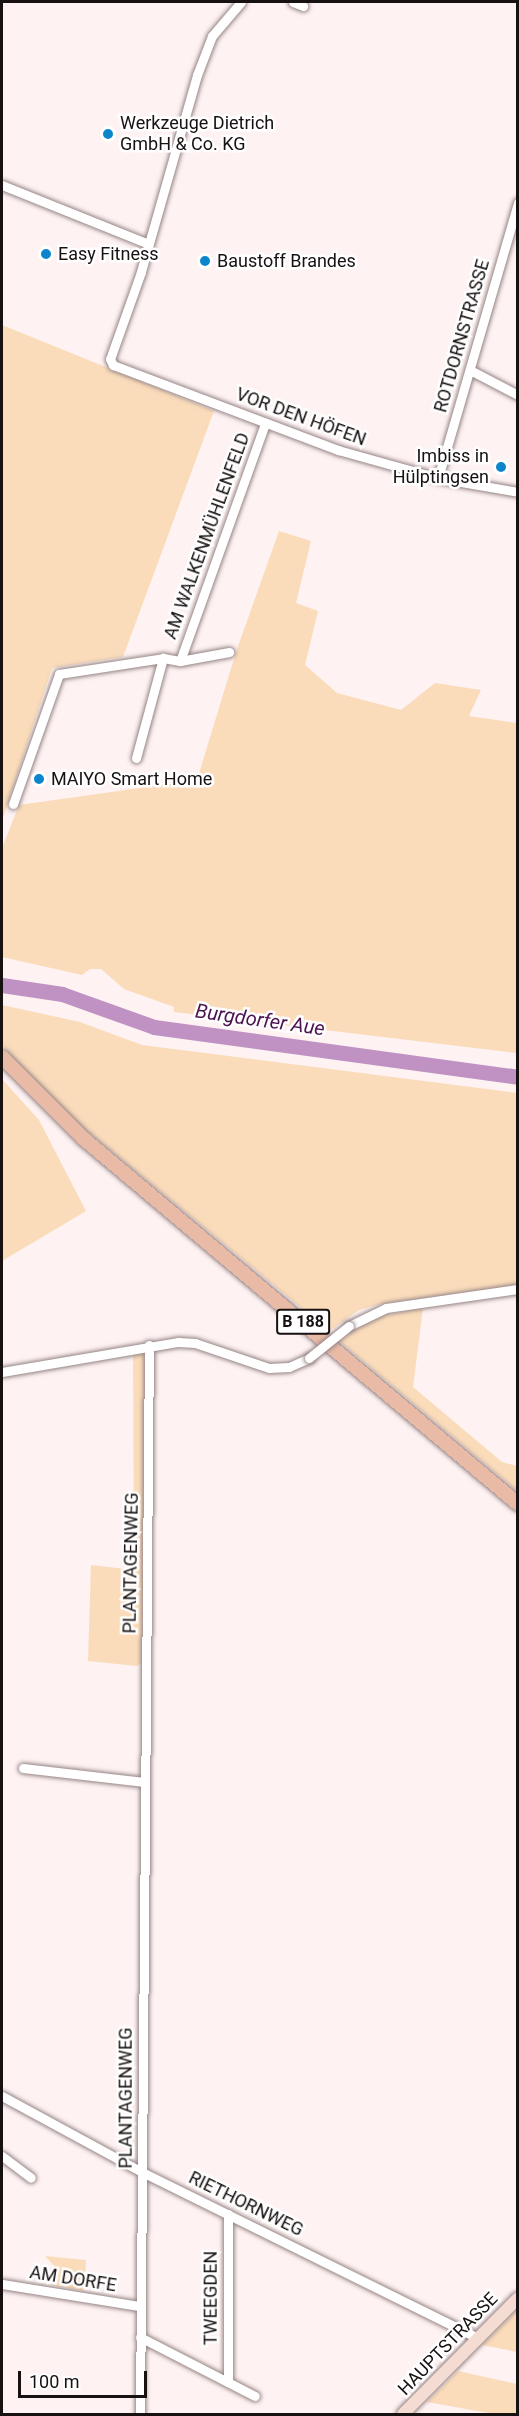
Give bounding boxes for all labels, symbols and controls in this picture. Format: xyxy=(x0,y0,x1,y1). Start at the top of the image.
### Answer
place label: Werkzeuge Dietrich GmbH & Co. KG xyxy=(120,113,274,156)
marker: Werkzeuge Dietrich GmbH & Co. KG xyxy=(101,127,115,141)
place label: Easy Fitness xyxy=(58,243,159,265)
marker: Easy Fitness xyxy=(39,247,53,261)
place label: Baustoff Brandes xyxy=(217,250,356,272)
marker: Baustoff Brandes xyxy=(198,254,212,268)
street label: ROTDORNSTRASSE xyxy=(430,257,494,415)
street label: VOR DEN HÖFEN xyxy=(233,383,369,451)
street label: AM WALKENMÜHLENFELD xyxy=(160,430,254,642)
place label: Imbiss in Hülptingsen xyxy=(393,446,489,488)
marker: Imbiss in Hülptingsen xyxy=(494,460,508,474)
place label: MAIYO Smart Home xyxy=(51,768,212,790)
marker: MAIYO Smart Home xyxy=(32,772,46,786)
water label: Burgdorfer Aue xyxy=(194,999,326,1041)
road number: B 188 xyxy=(276,1309,330,1335)
street label: PLANTAGENWEG xyxy=(119,1492,143,1634)
street label: PLANTAGENWEG xyxy=(115,2027,137,2169)
street label: RIETHORNWEG xyxy=(185,2167,307,2241)
street label: TWEEGDEN xyxy=(200,2251,222,2345)
street label: AM DORFE xyxy=(28,2261,118,2297)
street label: HAUPTSTRASSE xyxy=(394,2288,502,2400)
scale bar xyxy=(21,2359,150,2397)
text: 100 m xyxy=(29,2371,80,2392)

